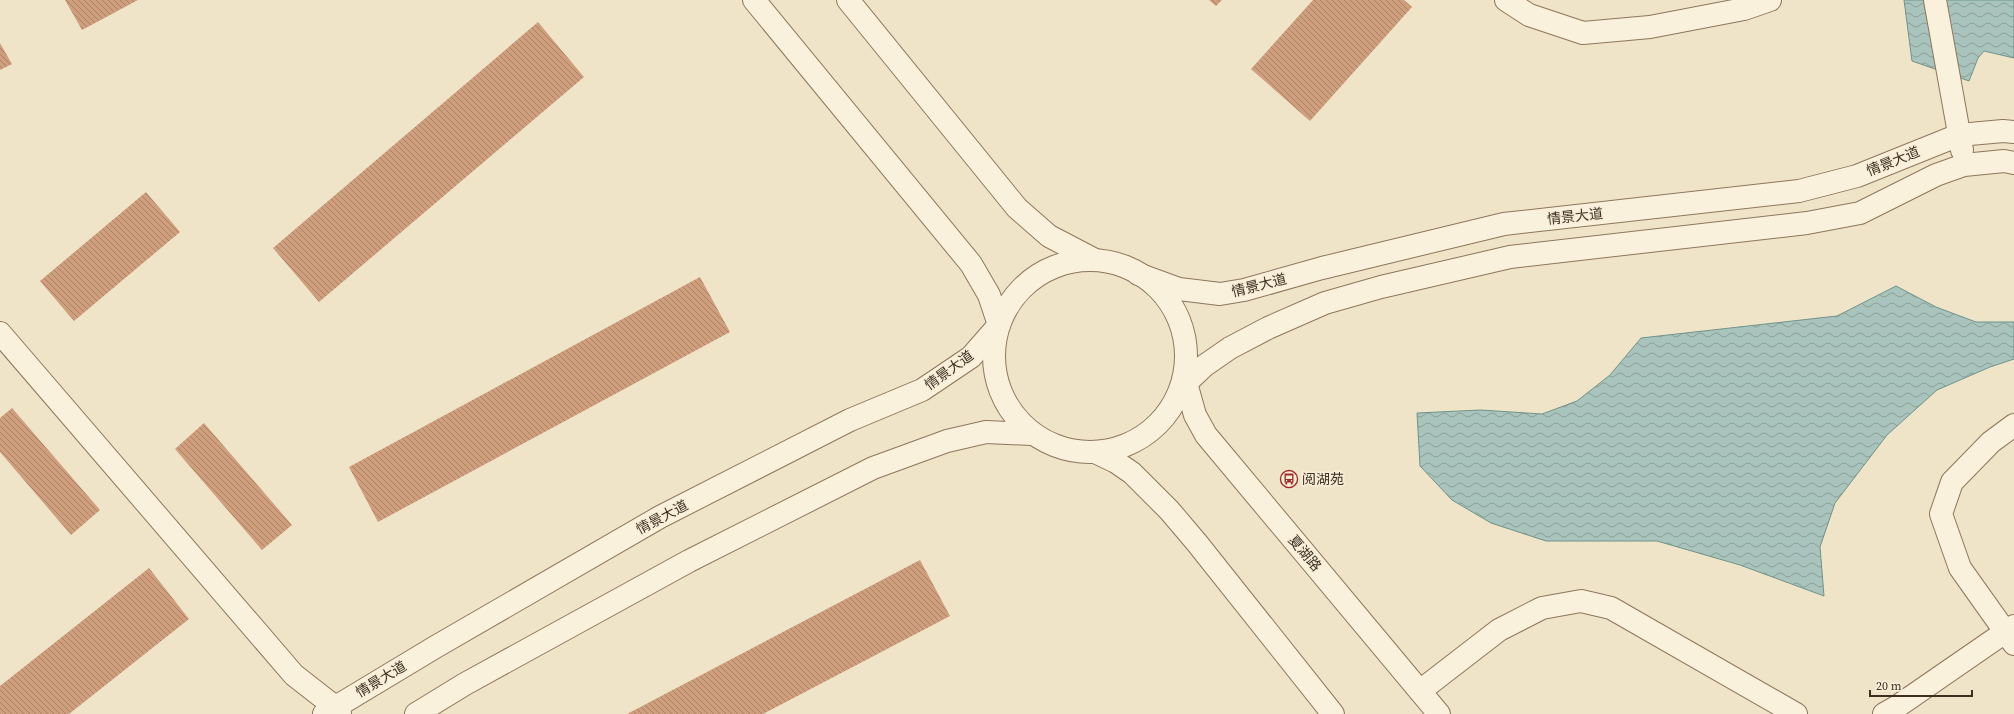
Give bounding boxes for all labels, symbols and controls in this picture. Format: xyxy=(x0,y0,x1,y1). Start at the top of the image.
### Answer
street label: 情景大道 xyxy=(1863,141,1923,181)
street label: 情景大道 xyxy=(1546,203,1604,229)
street label: 情景大道 xyxy=(1229,269,1289,301)
street label: 情景大道 xyxy=(920,345,978,395)
bus stop icon: 阅湖苑 xyxy=(1279,469,1299,489)
place label: 阅湖苑 xyxy=(1302,469,1344,489)
street label: 情景大道 xyxy=(633,495,691,539)
street label: 夏湖路 xyxy=(1284,530,1326,576)
street label: 情景大道 xyxy=(352,656,410,702)
scale bar xyxy=(1870,672,1972,698)
text: 20 m xyxy=(1876,678,1902,694)

